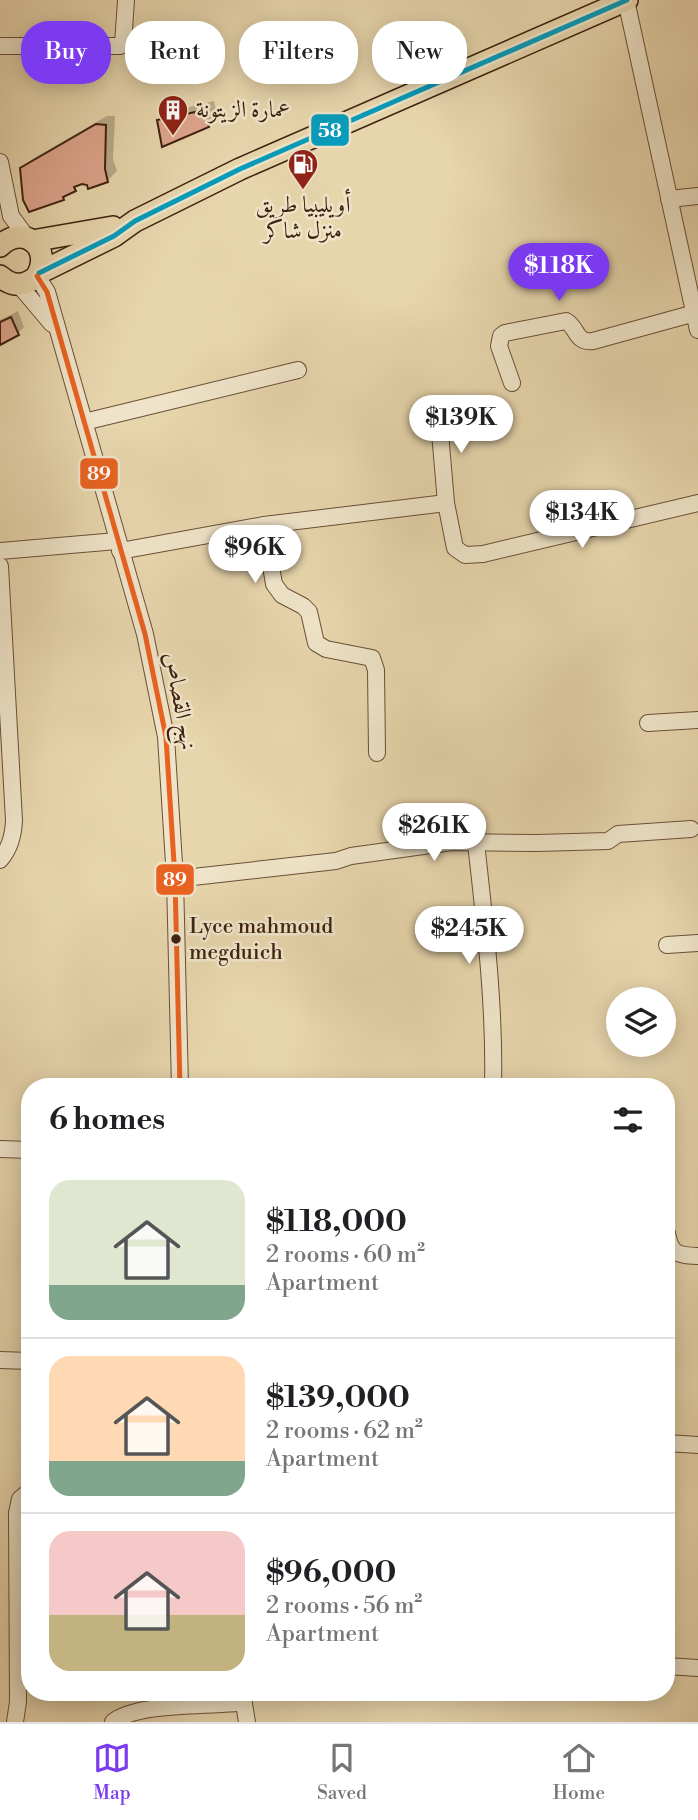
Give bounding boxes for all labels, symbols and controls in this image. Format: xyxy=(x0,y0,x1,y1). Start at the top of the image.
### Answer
chip: Buy xyxy=(21,21,111,84)
chip: Rent xyxy=(125,21,225,84)
chip: Filters xyxy=(239,21,358,84)
chip: New xyxy=(372,21,467,84)
building icon: عمارة الزيتونة xyxy=(156,93,190,137)
place label: عمارة الزيتونة xyxy=(196,96,290,124)
line badge: 58 xyxy=(310,113,350,147)
text: 58 xyxy=(318,119,342,143)
fuel station icon: أويليبيا طريق منزل شاكر xyxy=(286,147,320,191)
place label: أويليبيا طريق منزل شاكر xyxy=(255,188,351,245)
pin: $118K xyxy=(510,244,608,303)
text: $118K xyxy=(524,252,594,280)
pin: $139K xyxy=(412,396,510,455)
text: $139K xyxy=(425,404,497,432)
line badge: 89 xyxy=(79,457,119,490)
text: 89 xyxy=(87,462,111,486)
pin: $134K xyxy=(533,490,631,550)
text: $134K xyxy=(546,499,618,527)
pin: $96K xyxy=(214,526,296,585)
text: $96K xyxy=(224,534,286,562)
street label: نهج القصاص xyxy=(152,650,202,753)
pin: $261K xyxy=(385,804,483,863)
text: $261K xyxy=(398,812,470,840)
line badge: 89 xyxy=(155,863,195,896)
text: 89 xyxy=(163,868,187,892)
pin: $245K xyxy=(420,906,518,966)
place label: Lyce mahmoud megduich xyxy=(189,914,333,966)
text: $245K xyxy=(431,915,507,943)
marker: Lyce mahmoud megduich xyxy=(169,932,183,946)
map controls xyxy=(606,987,676,1057)
button: layers xyxy=(606,987,676,1057)
text: 6 homes xyxy=(49,1101,165,1139)
icon: filters xyxy=(609,1101,647,1139)
text: $118,000 xyxy=(266,1203,407,1241)
icon: home xyxy=(105,1208,189,1292)
text: 2 rooms · 60 m² xyxy=(266,1241,425,1269)
text: Apartment xyxy=(266,1269,379,1297)
text: $139,000 xyxy=(266,1379,410,1417)
icon: home xyxy=(105,1384,189,1468)
text: 2 rooms · 62 m² xyxy=(266,1417,423,1445)
text: Apartment xyxy=(266,1445,379,1473)
text: $96,000 xyxy=(266,1554,396,1592)
icon: home xyxy=(105,1559,189,1643)
text: 2 rooms · 56 m² xyxy=(266,1592,422,1620)
text: Apartment xyxy=(266,1620,379,1648)
tab: Map xyxy=(93,1739,131,1805)
tab: Saved xyxy=(317,1739,367,1805)
tab: Home xyxy=(553,1739,605,1805)

